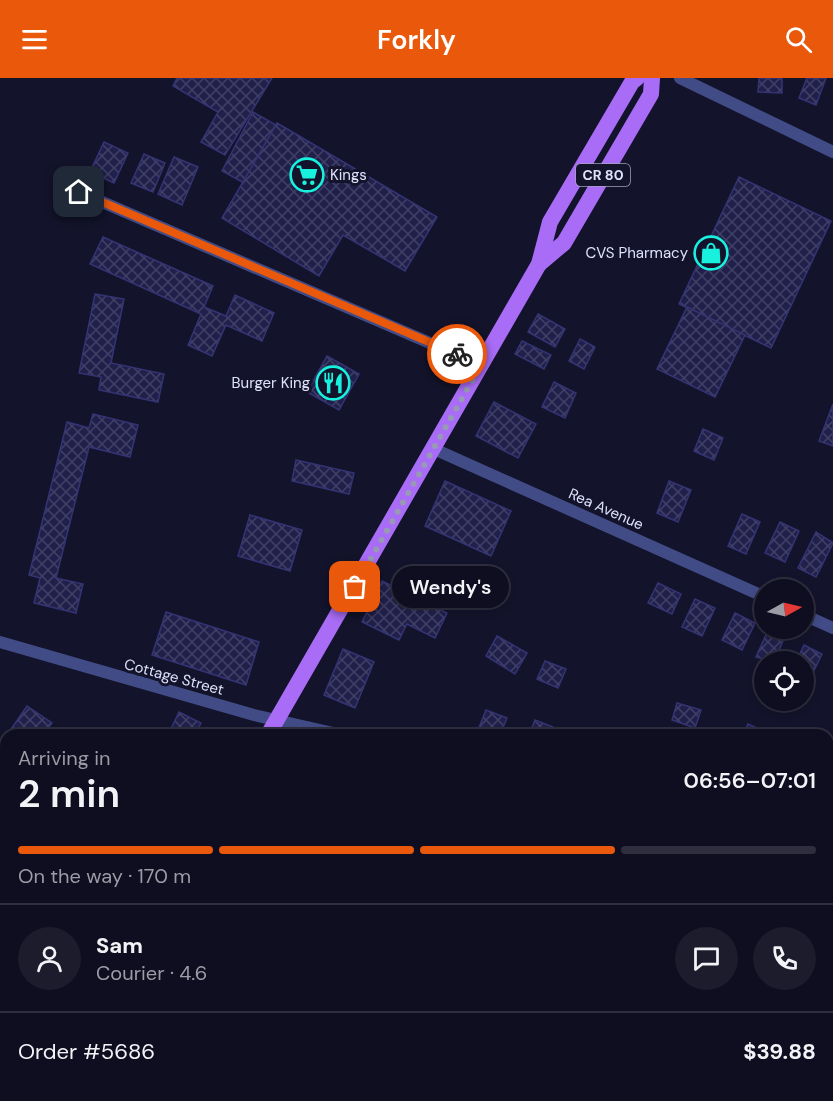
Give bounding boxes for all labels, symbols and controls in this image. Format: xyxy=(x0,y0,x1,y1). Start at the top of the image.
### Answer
text: Forkly xyxy=(377,22,456,57)
icon: menu xyxy=(18,23,51,56)
icon: search xyxy=(782,23,815,56)
supermarket icon: Kings xyxy=(289,157,325,193)
road number: CR 80 xyxy=(576,164,630,186)
place label: Kings xyxy=(330,165,367,185)
pin xyxy=(53,166,104,217)
icon: home xyxy=(62,175,95,208)
shop icon: CVS Pharmacy xyxy=(693,235,729,271)
place label: CVS Pharmacy xyxy=(585,243,689,263)
courier xyxy=(427,324,487,384)
icon: bike xyxy=(441,338,474,371)
restaurant icon: Burger King xyxy=(315,365,351,401)
place label: Burger King xyxy=(232,373,310,393)
street label: Rea Avenue xyxy=(565,484,647,534)
pin xyxy=(329,561,380,612)
callout: Wendy's xyxy=(391,566,508,608)
icon: bag xyxy=(338,570,371,603)
text: Wendy's xyxy=(410,574,491,600)
north arrow xyxy=(754,579,814,639)
map controls xyxy=(754,579,814,711)
button: locate xyxy=(754,651,814,711)
street label: Cottage Street xyxy=(122,654,226,700)
text: Arriving in xyxy=(18,745,110,771)
text: 06:56–07:01 xyxy=(684,766,816,795)
text: 2 min xyxy=(18,768,120,819)
text: On the way · 170 m xyxy=(18,863,191,889)
button: person xyxy=(18,927,81,990)
button: chat xyxy=(675,927,738,990)
button: phone xyxy=(753,927,816,990)
text: Sam xyxy=(96,931,143,960)
text: Courier · 4.6 xyxy=(96,960,207,986)
text: Order #5686 xyxy=(18,1037,155,1066)
text: $39.88 xyxy=(743,1037,816,1066)

